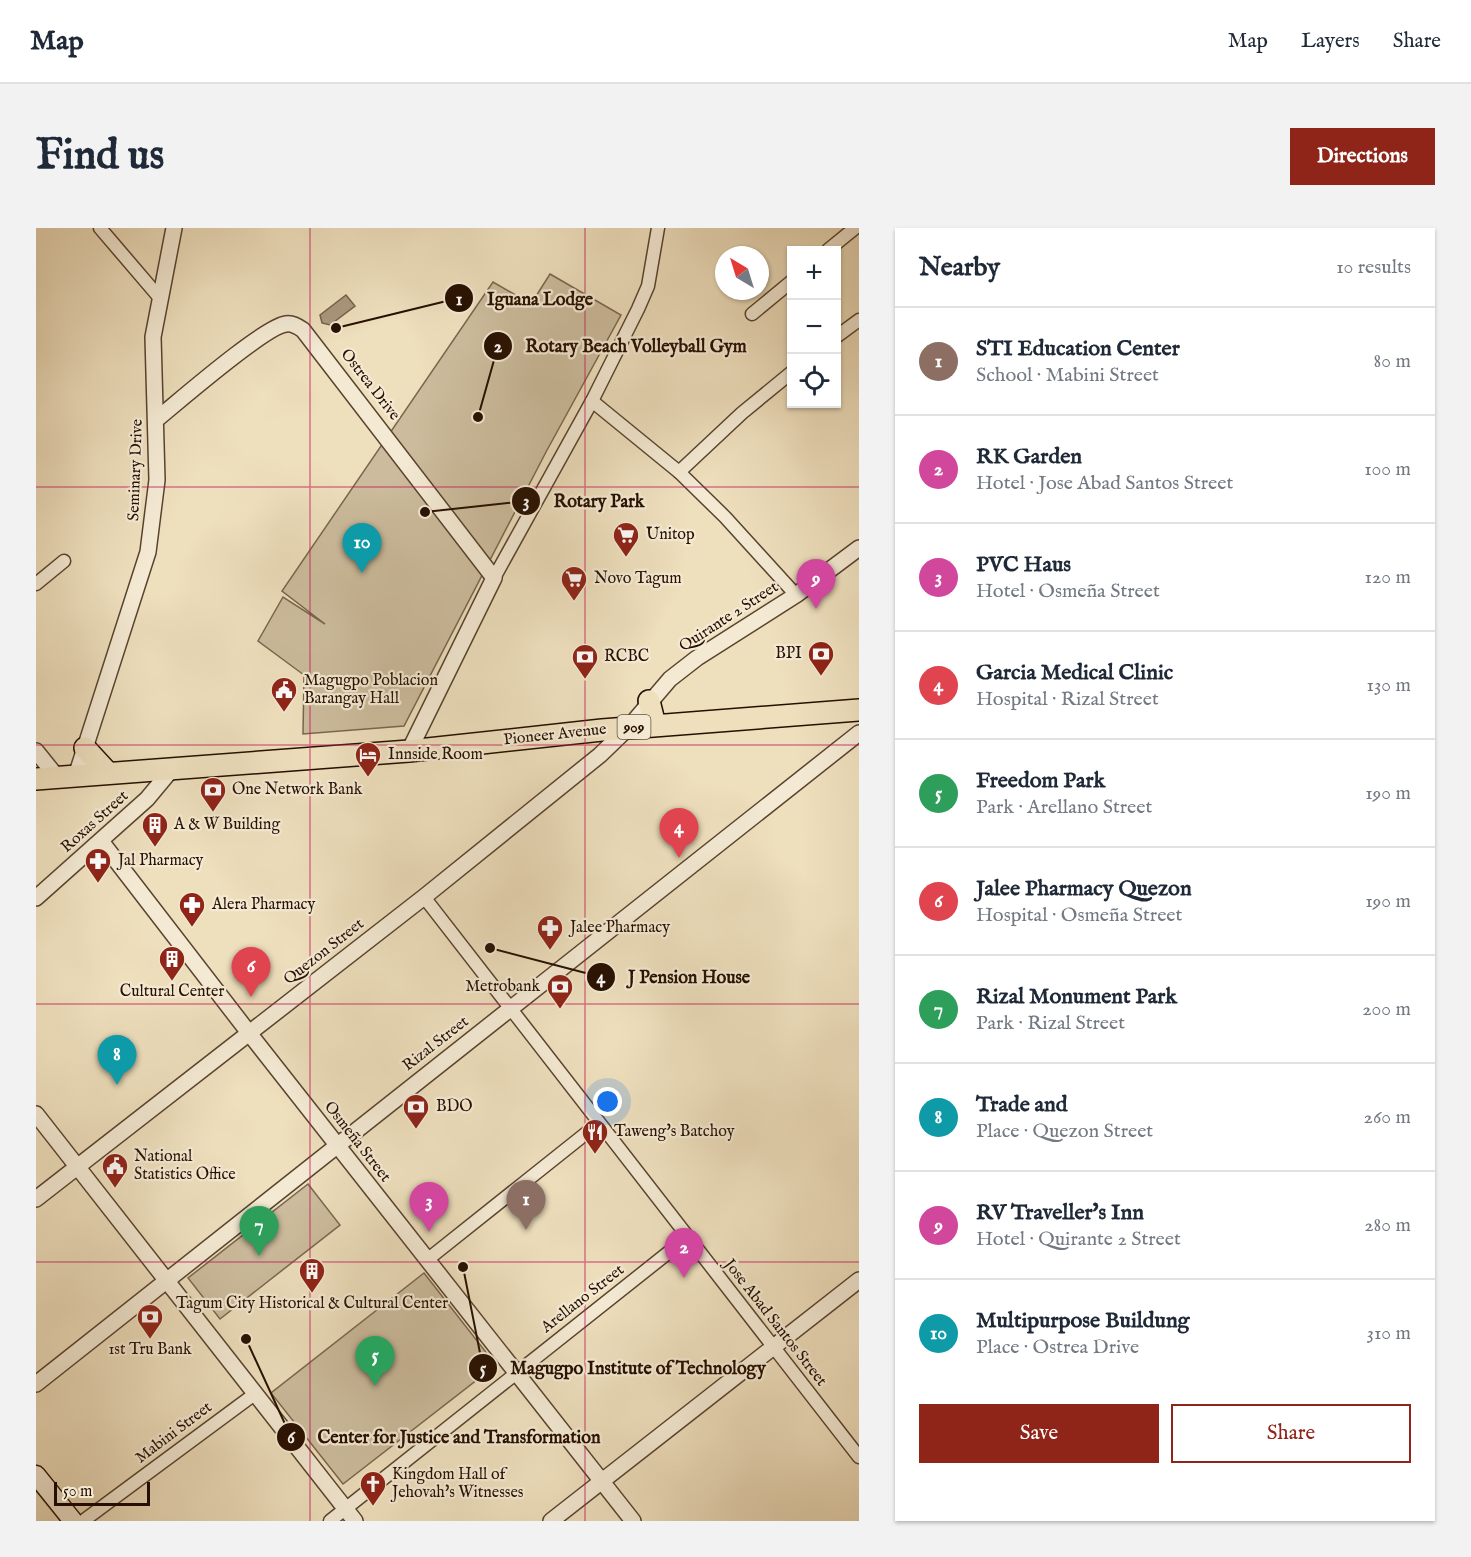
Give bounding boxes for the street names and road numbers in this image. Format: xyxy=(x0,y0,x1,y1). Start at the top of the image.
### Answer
street label: Ostrea Drive xyxy=(336,345,404,425)
street label: Seminary Drive xyxy=(124,419,148,521)
street label: Quirante 2 Street xyxy=(676,577,783,656)
road number: 909 xyxy=(618,715,650,739)
street label: Pioneer Avenue xyxy=(502,720,608,750)
street label: Roxas Street xyxy=(57,786,133,858)
street label: Quezon Street xyxy=(280,914,369,990)
street label: Rizal Street xyxy=(399,1012,473,1076)
street label: Osmeña Street xyxy=(319,1098,395,1187)
street label: Jose Abad Santos Street xyxy=(718,1254,831,1391)
street label: Arellano Street xyxy=(537,1260,629,1338)
street label: Mabini Street xyxy=(132,1397,217,1468)

